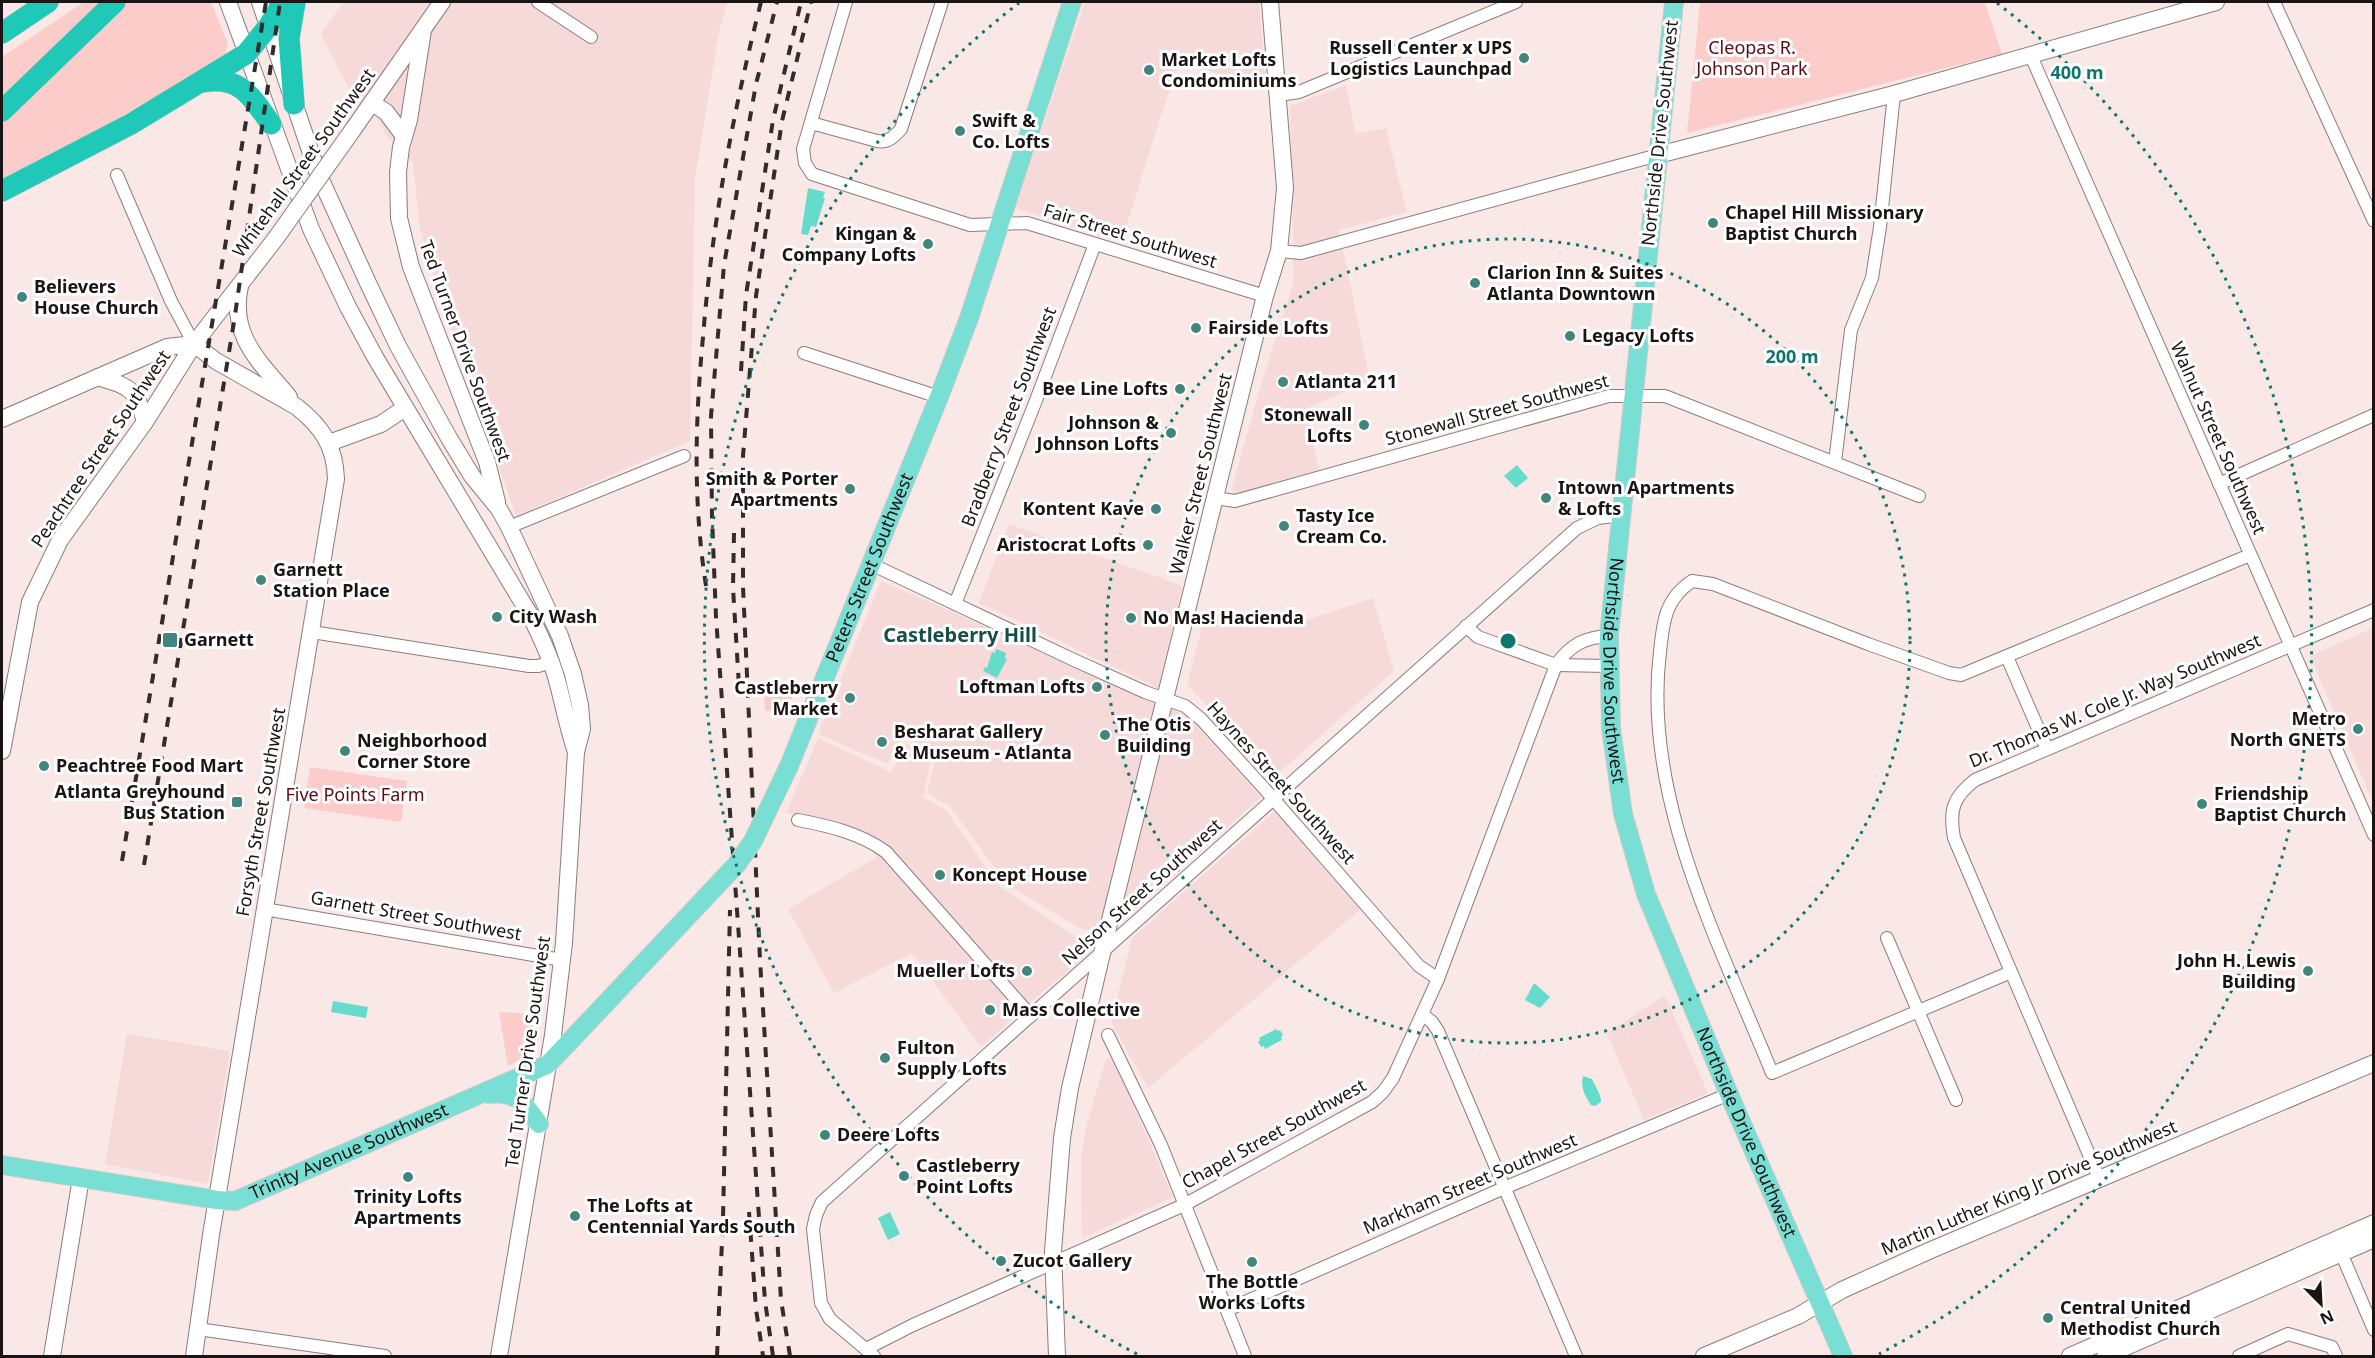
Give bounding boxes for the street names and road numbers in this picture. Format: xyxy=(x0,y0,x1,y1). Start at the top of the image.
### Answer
street label: Northside Drive Southwest xyxy=(1635,18,1683,247)
street label: Whitehall Street Southwest xyxy=(226,63,380,262)
street label: Fair Street Southwest xyxy=(1041,197,1220,273)
street label: Ted Turner Drive Southwest xyxy=(415,237,517,465)
street label: Bradberry Street Southwest xyxy=(955,303,1061,530)
street label: Walnut Street Southwest xyxy=(2166,338,2272,538)
street label: Peachtree Street Southwest xyxy=(25,345,176,552)
street label: Stonewall Street Southwest xyxy=(1382,368,1612,450)
street label: Walker Street Southwest xyxy=(1163,370,1237,577)
street label: Peters Street Southwest xyxy=(819,469,918,666)
street label: Northside Drive Southwest xyxy=(1598,556,1632,786)
street label: Dr. Thomas W. Cole Jr. Way Southwest xyxy=(1965,627,2265,773)
street label: Haynes Street Southwest xyxy=(1202,696,1362,869)
street label: Forsyth Street Southwest xyxy=(230,705,290,918)
street label: Nelson Street Southwest xyxy=(1056,813,1227,970)
street label: Garnett Street Southwest xyxy=(309,885,524,945)
street label: Ted Turner Drive Southwest xyxy=(499,934,555,1169)
street label: Northside Drive Southwest xyxy=(1691,1023,1803,1241)
street label: Chapel Street Southwest xyxy=(1177,1072,1370,1194)
street label: Trinity Avenue Southwest xyxy=(245,1096,452,1204)
street label: Martin Luther King Jr Drive Southwest xyxy=(1877,1114,2181,1260)
street label: Markham Street Southwest xyxy=(1359,1127,1581,1239)

